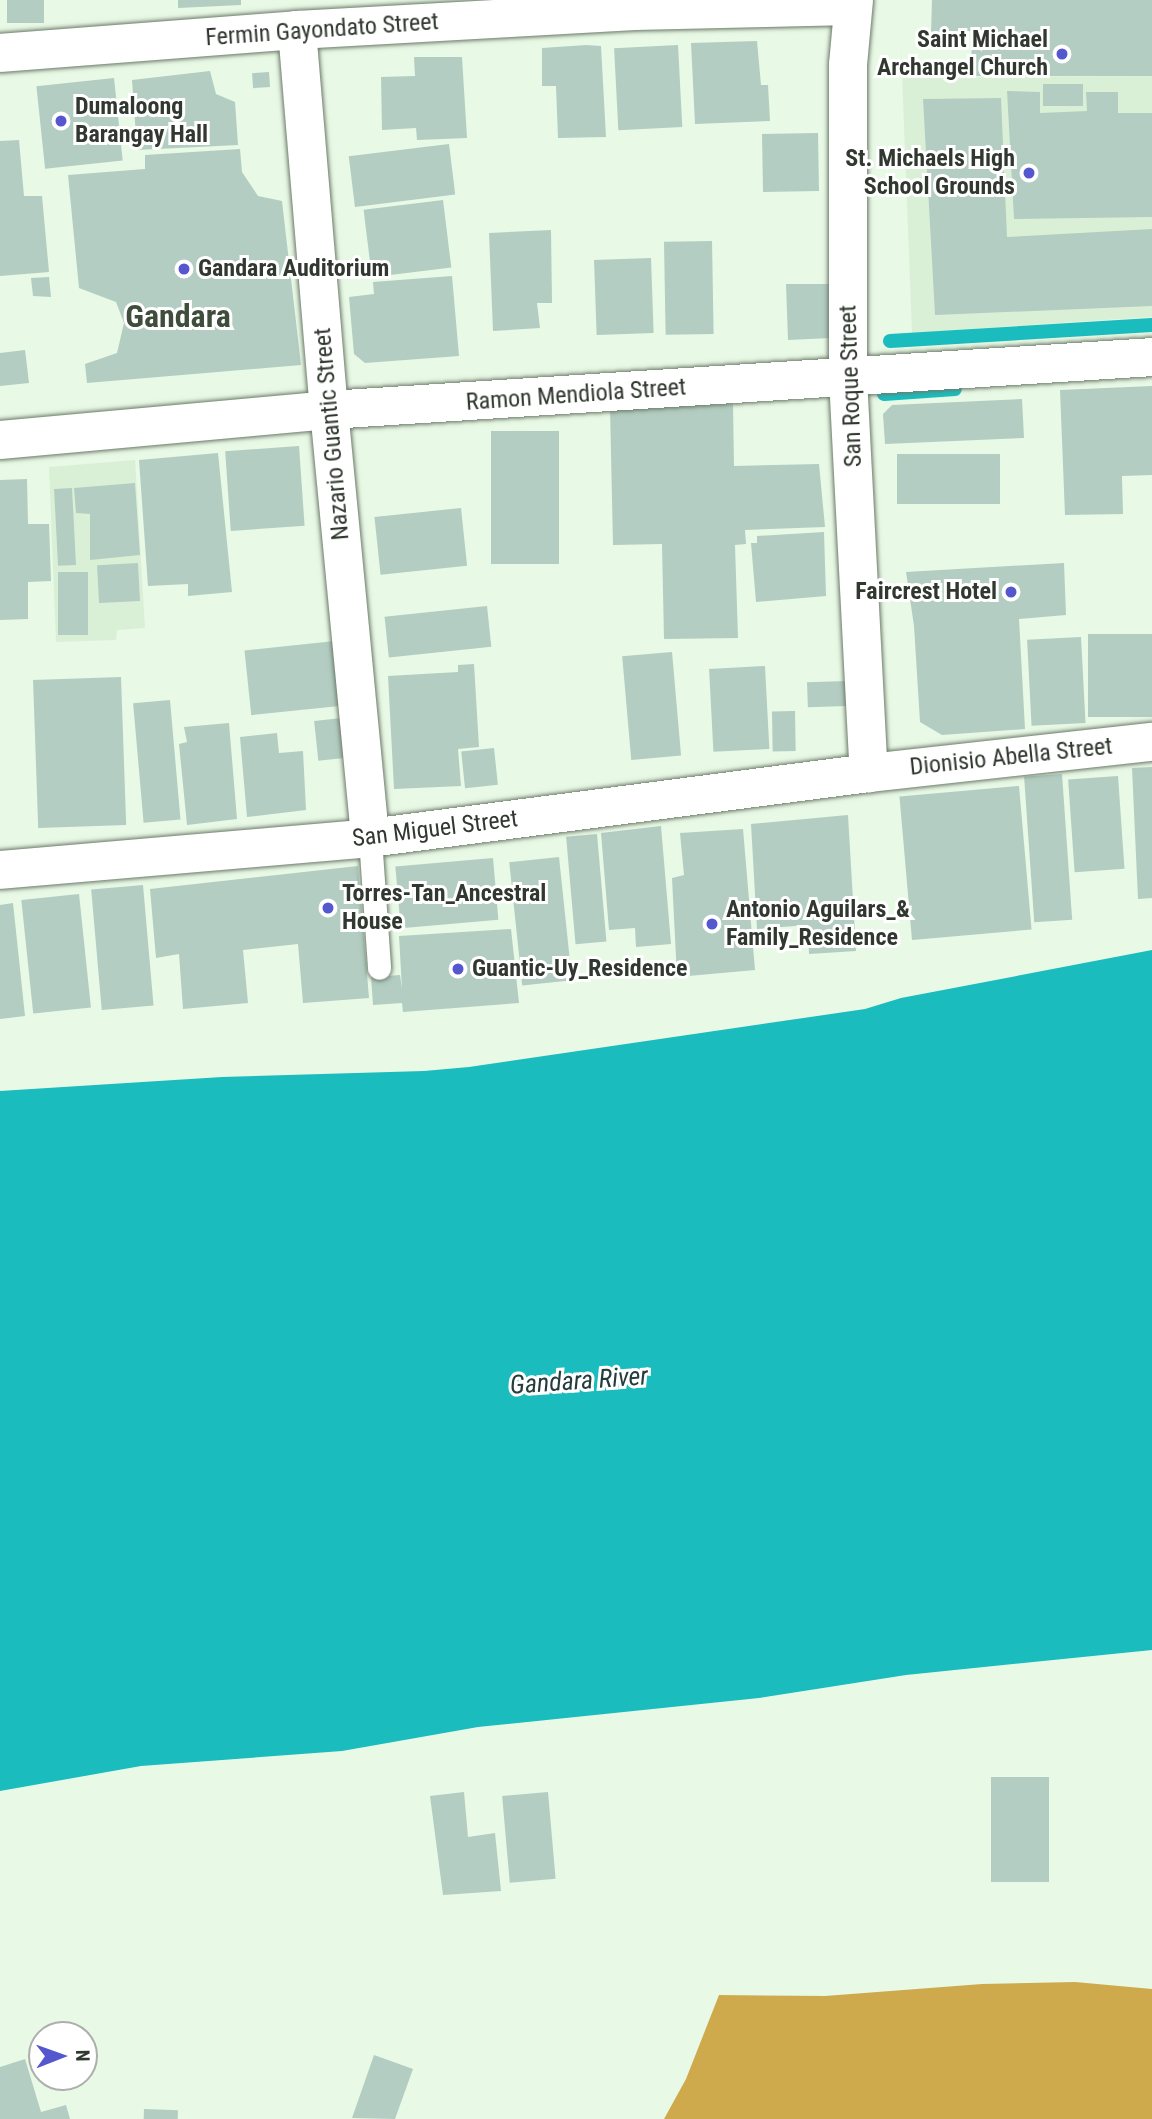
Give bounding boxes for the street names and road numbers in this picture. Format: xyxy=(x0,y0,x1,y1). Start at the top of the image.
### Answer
street label: Fermin Gayondato Street xyxy=(204,7,440,53)
street label: San Roque Street xyxy=(834,304,868,468)
street label: Nazario Guantic Street xyxy=(308,327,356,541)
street label: Ramon Mendiola Street xyxy=(465,373,687,417)
street label: Dionisio Abella Street xyxy=(908,732,1114,782)
street label: San Miguel Street xyxy=(351,805,519,853)

